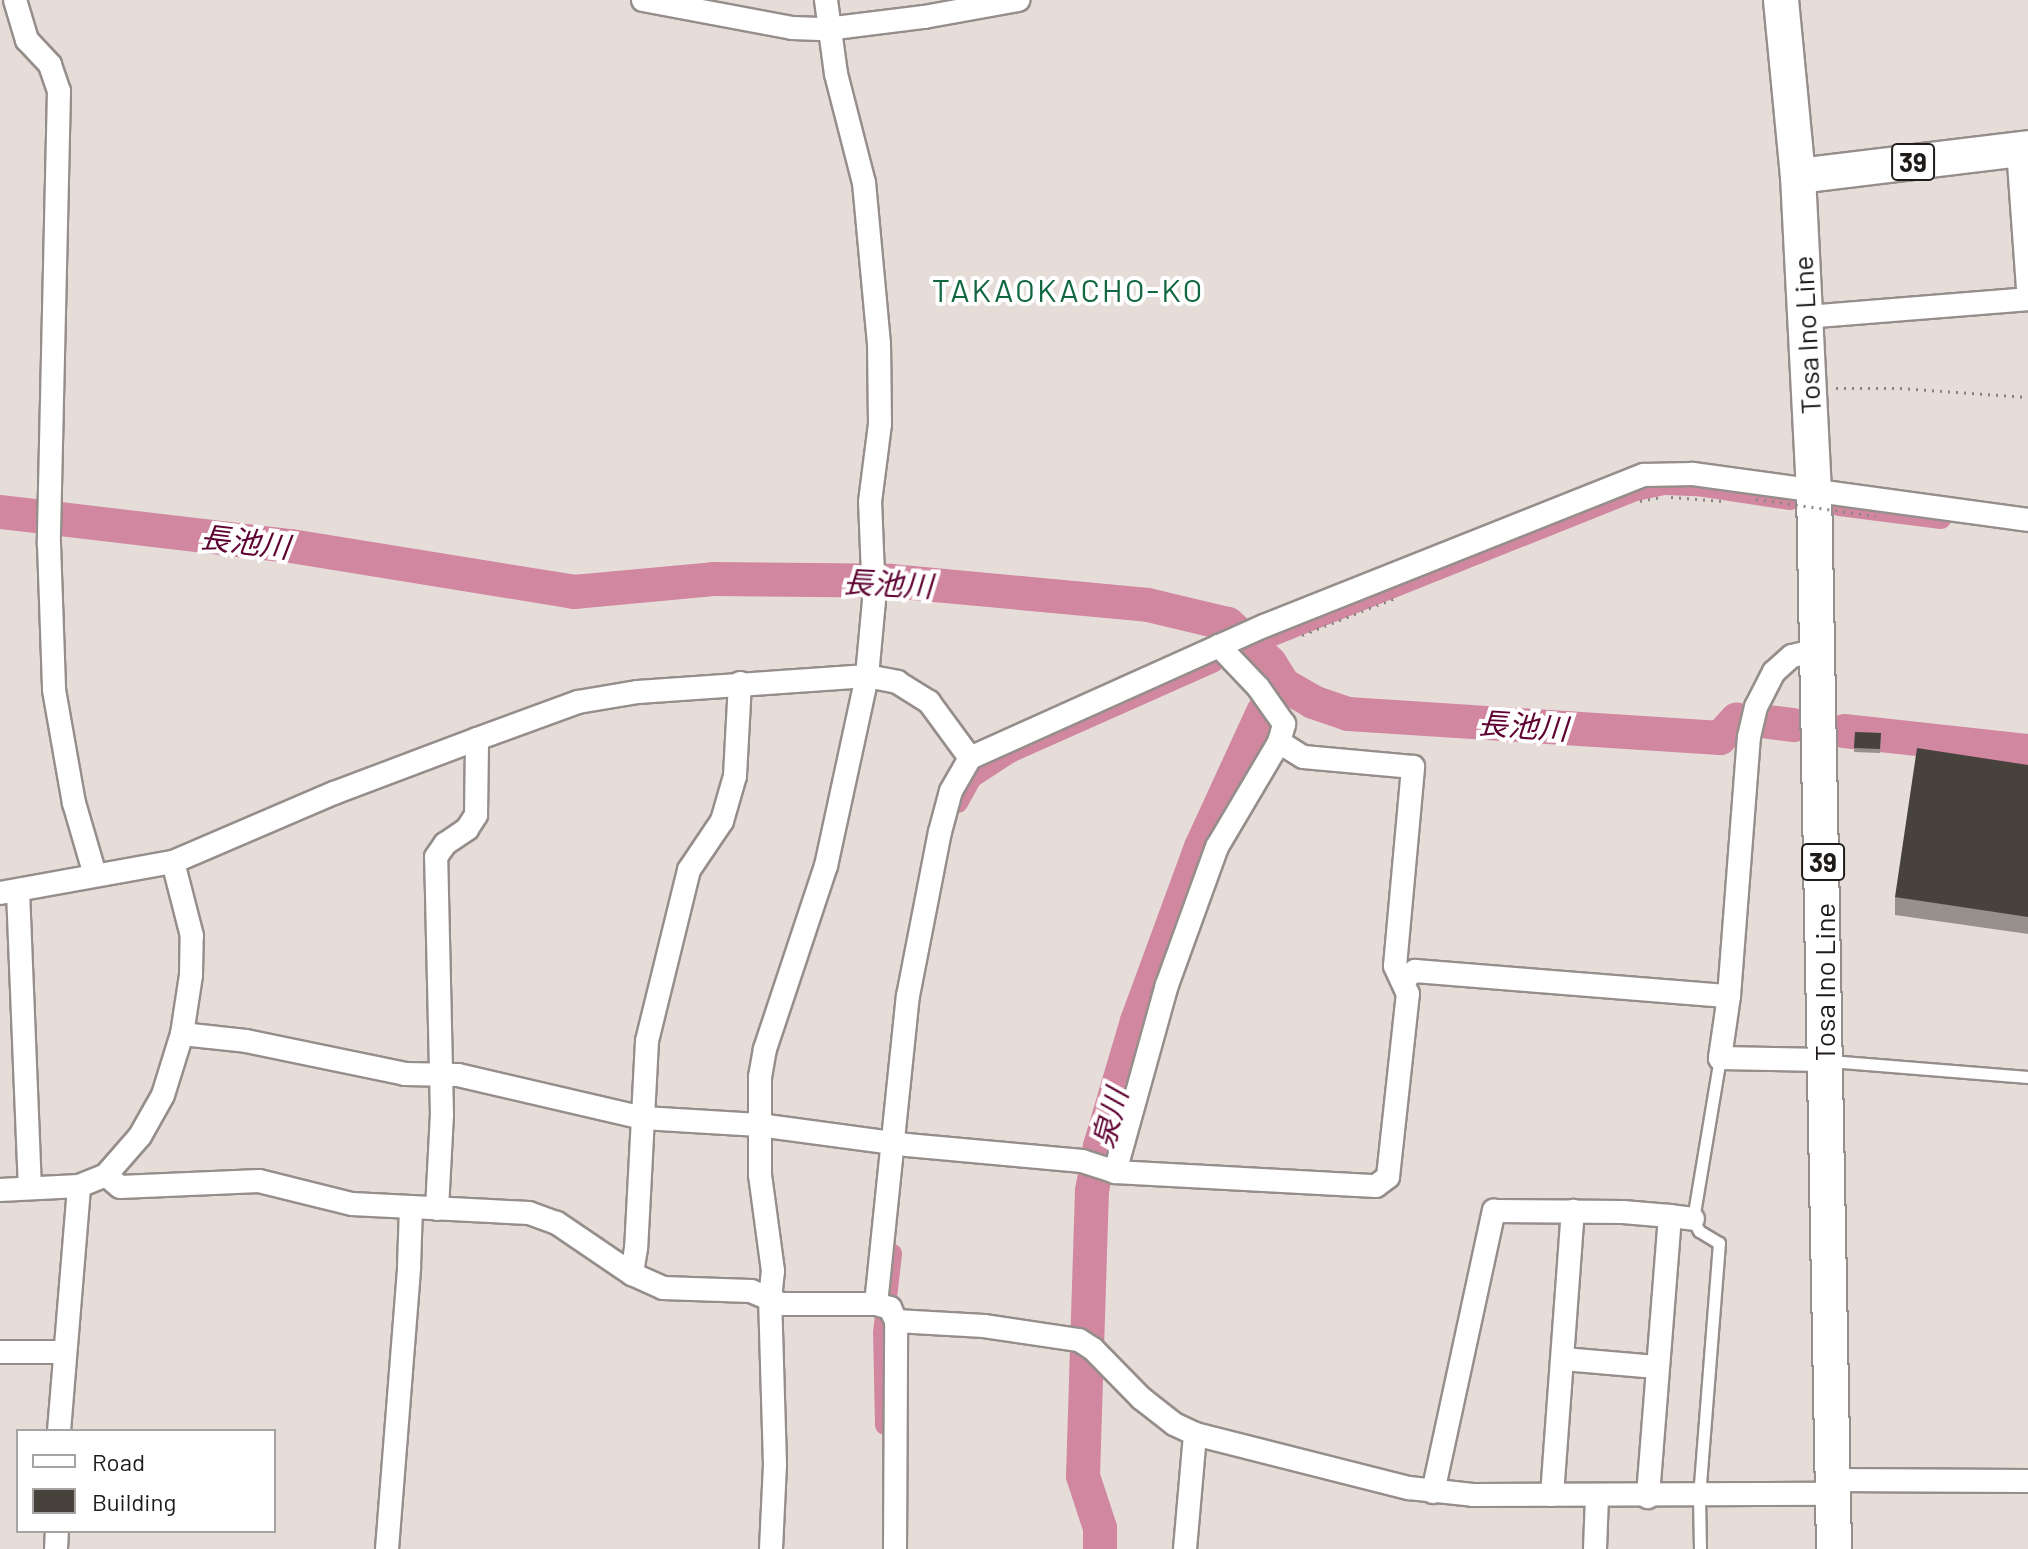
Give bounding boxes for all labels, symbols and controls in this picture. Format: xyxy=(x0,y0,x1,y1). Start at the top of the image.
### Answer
road number: 39 xyxy=(1891,140,1935,184)
street label: Tosa Ino Line xyxy=(1785,255,1827,415)
district label: TAKAOKACHO-KO xyxy=(932,270,1204,308)
water label: 長池川 xyxy=(198,518,292,564)
water label: 長池川 xyxy=(842,563,934,603)
water label: 長池川 xyxy=(1477,704,1569,746)
road number: 39 xyxy=(1801,840,1845,884)
street label: Tosa Ino Line xyxy=(1807,903,1841,1061)
water label: 泉川 xyxy=(1084,1084,1134,1152)
legend xyxy=(16,1429,276,1533)
text: Road xyxy=(92,1447,145,1476)
text: Building xyxy=(92,1487,176,1516)

